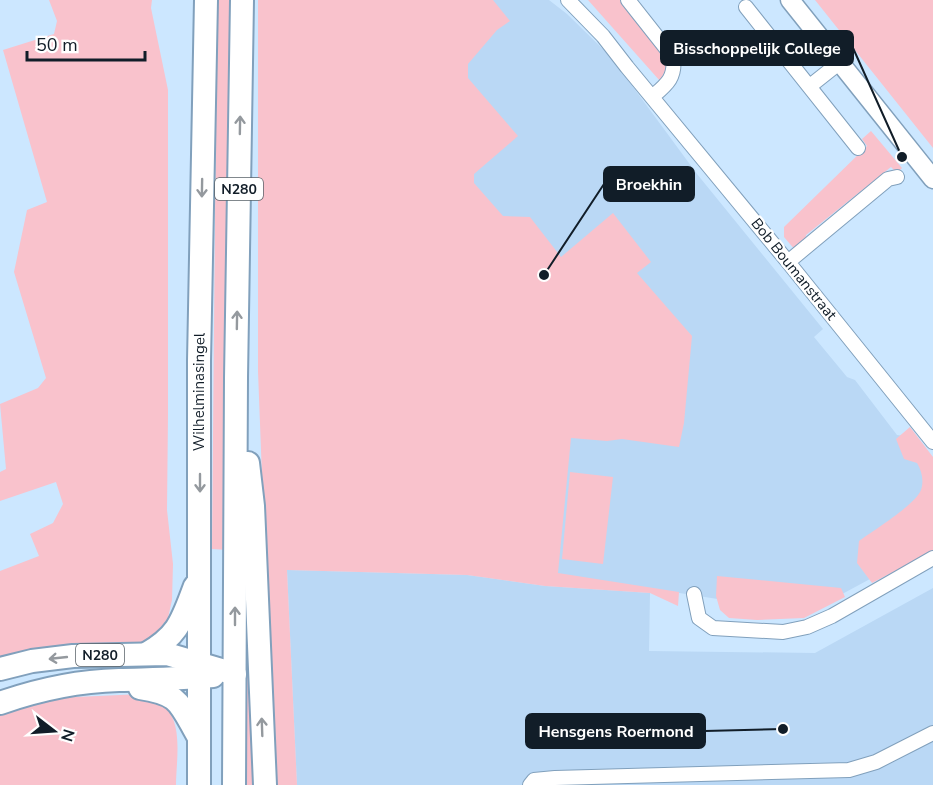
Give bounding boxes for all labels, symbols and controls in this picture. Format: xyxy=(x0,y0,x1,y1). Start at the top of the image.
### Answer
scale bar xyxy=(27,24,146,62)
callout: Bisschoppelijk College xyxy=(661,31,853,65)
text: 50 m xyxy=(36,33,78,57)
text: Bisschoppelijk College xyxy=(673,38,841,60)
one-way arrow xyxy=(234,115,246,135)
callout: Broekhin xyxy=(604,167,694,201)
text: Broekhin xyxy=(616,174,682,196)
one-way arrow xyxy=(196,177,208,197)
road number: N280 xyxy=(215,178,263,200)
street label: Bob Boumanstraat xyxy=(747,214,842,325)
one-way arrow xyxy=(231,310,243,330)
street label: Wilhelminasingel xyxy=(189,332,210,451)
one-way arrow xyxy=(194,472,206,492)
one-way arrow xyxy=(229,606,241,626)
road number: N280 xyxy=(76,644,124,666)
one-way arrow xyxy=(49,653,69,664)
north arrow xyxy=(24,701,84,761)
callout: Hensgens Roermond xyxy=(526,714,705,748)
one-way arrow xyxy=(257,717,268,737)
text: Hensgens Roermond xyxy=(538,721,694,743)
text: N xyxy=(55,726,80,744)

